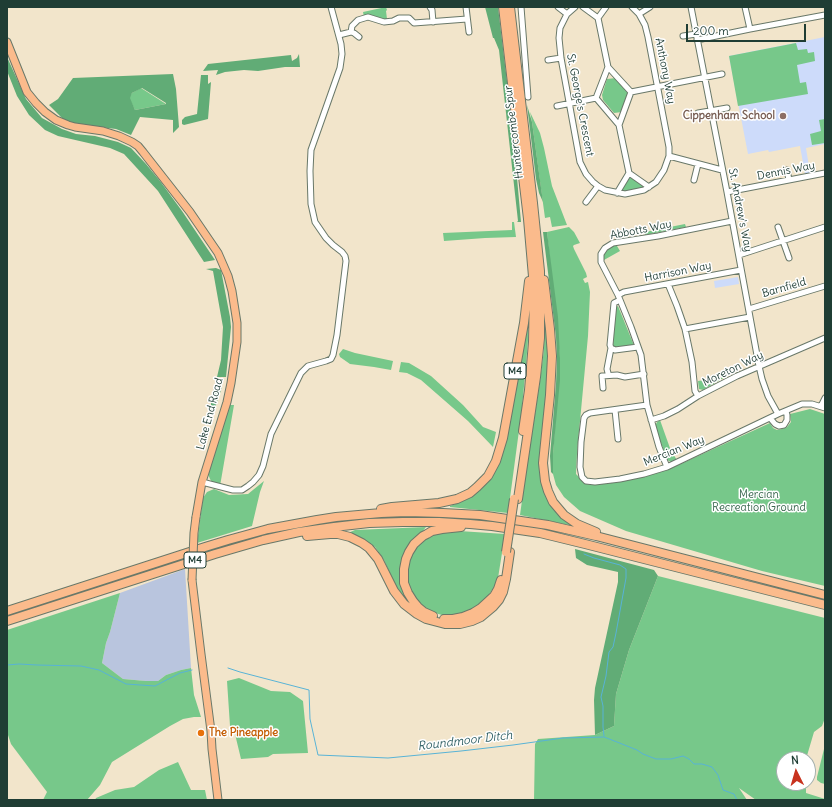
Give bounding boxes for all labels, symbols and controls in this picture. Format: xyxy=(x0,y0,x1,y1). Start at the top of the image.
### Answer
scale bar xyxy=(688,16,808,42)
text: 200 m xyxy=(693,23,729,38)
street label: Anthony Way xyxy=(652,37,678,105)
street label: St. George's Crescent xyxy=(564,53,596,157)
street label: Huntercombe Spur xyxy=(502,85,526,179)
place label: Cippenham School xyxy=(683,109,775,123)
marker: Cippenham School xyxy=(778,111,788,121)
street label: Dennis Way xyxy=(756,159,816,183)
street label: St. Andrew's Way xyxy=(725,167,755,253)
street label: Abbotts Way xyxy=(609,218,673,242)
street label: Harrison Way xyxy=(643,259,713,285)
street label: Barnfield xyxy=(760,275,808,301)
street label: Moreton Way xyxy=(700,349,766,389)
road number: M4 xyxy=(504,363,526,379)
street label: Lake End Road xyxy=(194,377,226,451)
street label: Mercian Way xyxy=(642,433,706,469)
park label: Mercian Recreation Ground xyxy=(712,488,806,514)
road number: M4 xyxy=(184,552,206,568)
place label: The Pineapple xyxy=(209,726,278,740)
marker: The Pineapple xyxy=(196,728,206,738)
water label: Roundmoor Ditch xyxy=(417,728,513,754)
north arrow xyxy=(776,751,816,791)
text: N xyxy=(791,753,799,767)

